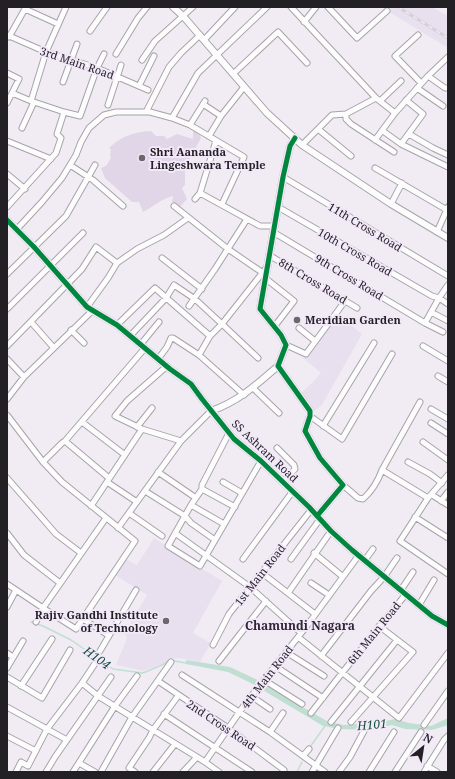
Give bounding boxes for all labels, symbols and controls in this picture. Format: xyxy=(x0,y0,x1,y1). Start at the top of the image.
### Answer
street label: 3rd Main Road xyxy=(38,43,116,82)
place label: Shri Aananda Lingeshwara Temple xyxy=(150,144,266,172)
marker: Shri Aananda Lingeshwara Temple xyxy=(137,153,147,163)
street label: 11th Cross Road xyxy=(326,199,405,255)
street label: 10th Cross Road xyxy=(315,224,395,279)
street label: 9th Cross Road xyxy=(312,250,387,303)
street label: 8th Cross Road xyxy=(276,254,351,307)
place label: Meridian Garden xyxy=(305,312,401,327)
marker: Meridian Garden xyxy=(292,315,302,325)
street label: SS Ashram Road xyxy=(229,416,302,485)
street label: 1st Main Road xyxy=(231,541,289,609)
street label: 6th Main Road xyxy=(344,598,404,667)
place label: Rajiv Gandhi Institute of Technology xyxy=(35,607,159,635)
marker: Rajiv Gandhi Institute of Technology xyxy=(161,616,171,626)
district label: Chamundi Nagara xyxy=(245,617,355,634)
water label: H104 xyxy=(79,642,115,673)
street label: 4th Main Road xyxy=(237,642,296,711)
street label: 2nd Cross Road xyxy=(184,696,259,753)
water label: H101 xyxy=(355,715,387,734)
north arrow xyxy=(403,727,443,767)
text: N xyxy=(421,729,436,747)

